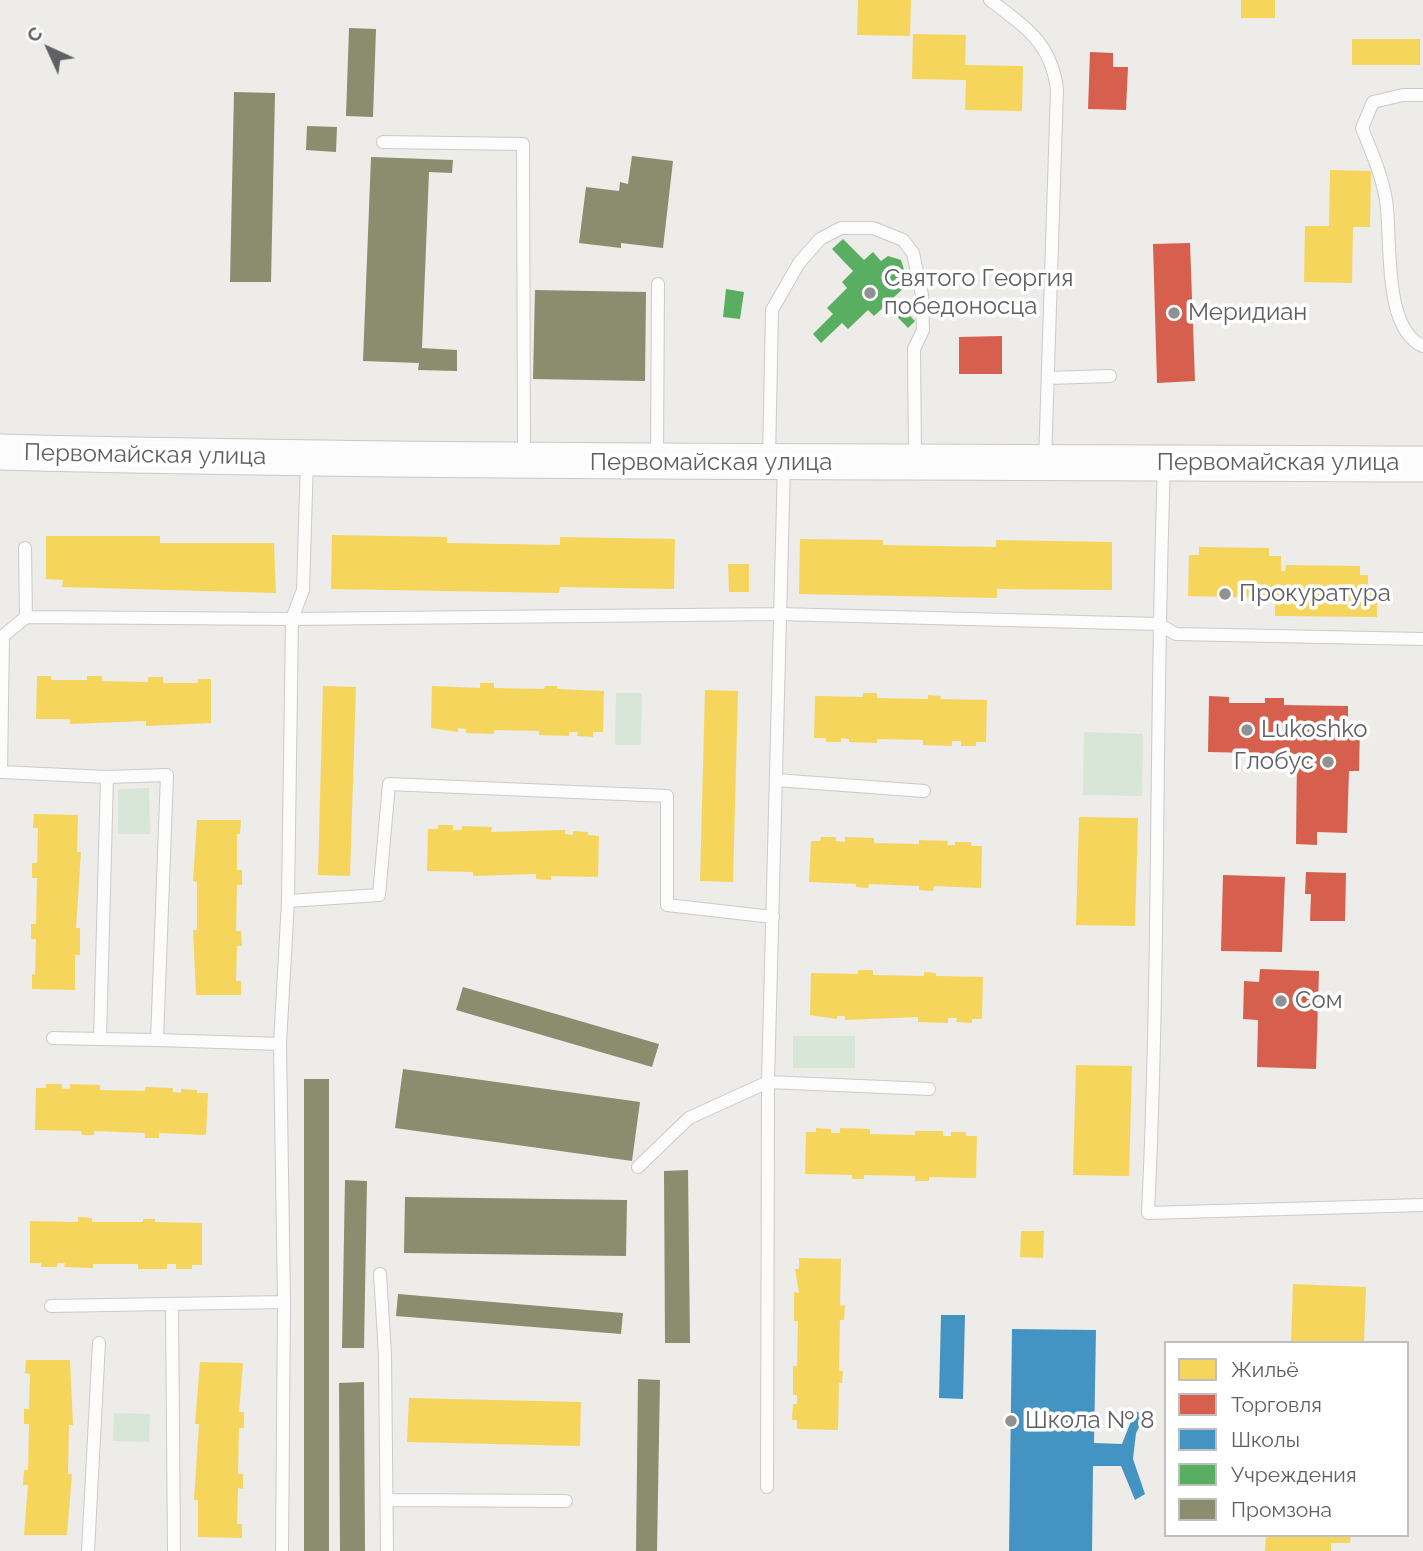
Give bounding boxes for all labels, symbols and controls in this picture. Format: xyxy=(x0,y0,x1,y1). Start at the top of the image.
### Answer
north arrow xyxy=(14,14,84,84)
text: С xyxy=(22,22,47,47)
place label: Святого Георгия победоносца xyxy=(884,265,1074,321)
marker: Святого Георгия победоносца xyxy=(862,285,878,301)
place label: Меридиан xyxy=(1188,299,1307,327)
marker: Меридиан xyxy=(1166,305,1182,321)
street label: Первомайская улица xyxy=(24,438,266,472)
street label: Первомайская улица xyxy=(590,449,832,477)
street label: Первомайская улица xyxy=(1157,449,1399,477)
place label: Прокуратура xyxy=(1239,580,1391,608)
marker: Прокуратура xyxy=(1217,586,1233,602)
place label: Lukoshko xyxy=(1261,716,1367,744)
marker: Lukoshko xyxy=(1239,722,1255,738)
place label: Глобус xyxy=(1234,748,1314,776)
marker: Глобус xyxy=(1320,754,1336,770)
place label: Сом xyxy=(1295,987,1343,1015)
marker: Сом xyxy=(1273,993,1289,1009)
legend xyxy=(1164,1341,1409,1537)
text: Жильё xyxy=(1231,1357,1299,1382)
text: Торговля xyxy=(1231,1392,1322,1417)
place label: Школа № 8 xyxy=(1025,1407,1154,1435)
marker: Школа № 8 xyxy=(1003,1413,1019,1429)
text: Школы xyxy=(1231,1427,1300,1452)
text: Учреждения xyxy=(1231,1462,1357,1487)
text: Промзона xyxy=(1231,1497,1332,1522)

